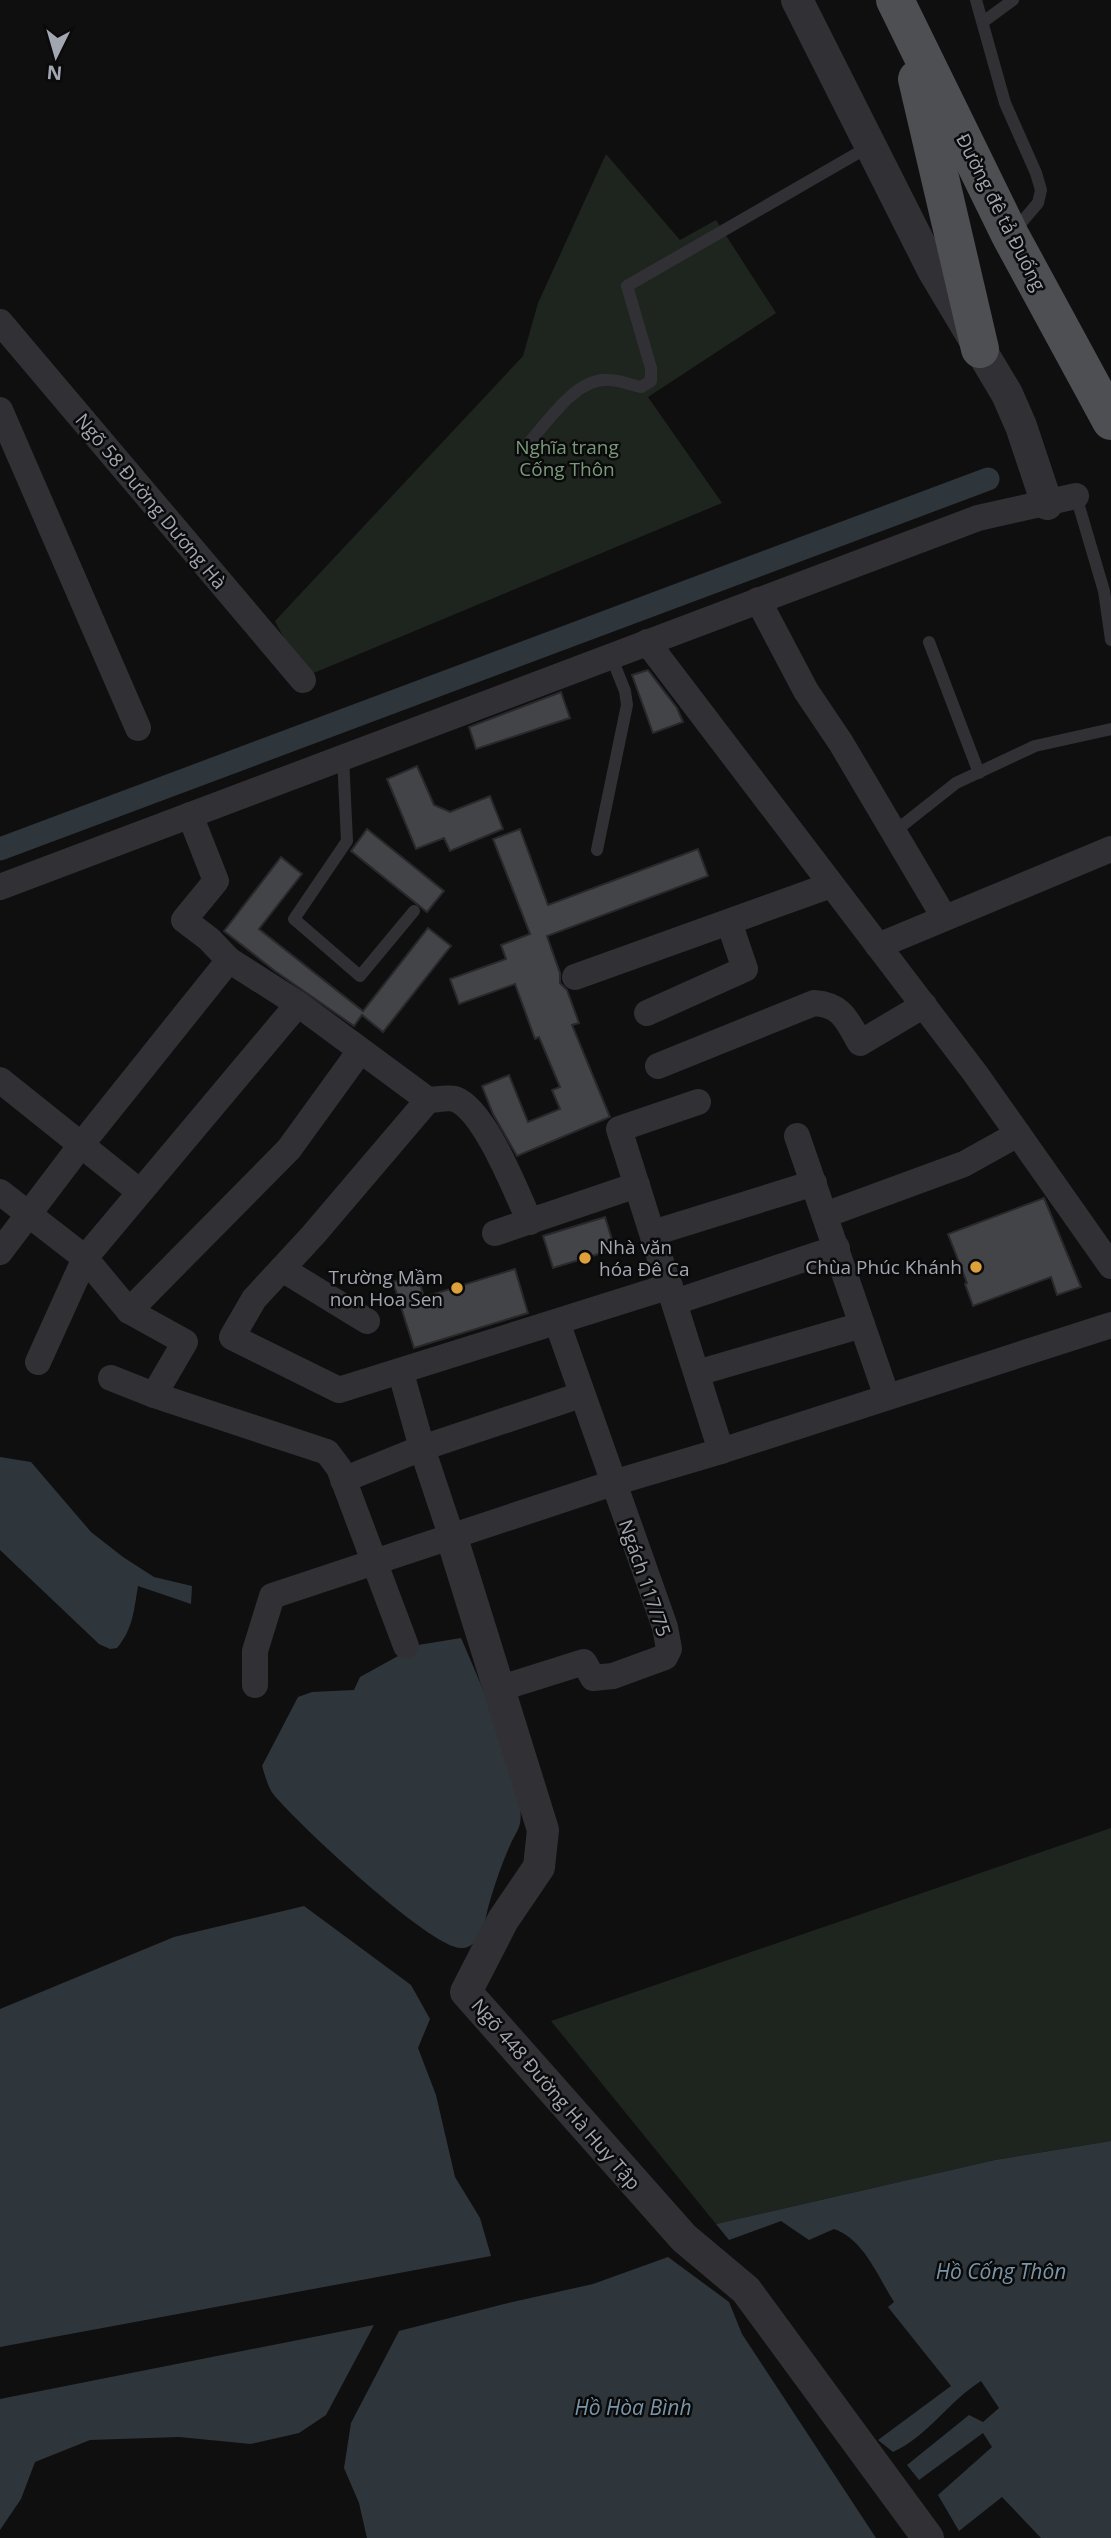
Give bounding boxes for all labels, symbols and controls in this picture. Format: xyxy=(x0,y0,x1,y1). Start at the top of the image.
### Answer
north arrow xyxy=(21,21,91,91)
text: N xyxy=(46,59,63,87)
street label: Đường đê tả Đuống xyxy=(950,129,1052,295)
street label: Ngõ 58 Đường Dương Hà xyxy=(70,408,232,594)
park label: Nghĩa trang Cống Thôn xyxy=(515,434,619,482)
place label: Nhà văn hóa Đê Ca xyxy=(599,1234,690,1282)
marker: Nhà văn hóa Đê Ca xyxy=(577,1250,593,1266)
place label: Chùa Phúc Khánh xyxy=(805,1254,962,1280)
marker: Chùa Phúc Khánh xyxy=(968,1259,984,1275)
place label: Trường Mầm non Hoa Sen xyxy=(328,1264,443,1312)
marker: Trường Mầm non Hoa Sen xyxy=(449,1280,465,1296)
street label: Ngách 117/75 xyxy=(613,1516,677,1640)
street label: Ngõ 448 Đường Hà Huy Tập xyxy=(466,1993,646,2195)
water label: Hồ Cống Thôn xyxy=(936,2257,1066,2285)
water label: Hồ Hòa Bình xyxy=(574,2393,692,2421)

